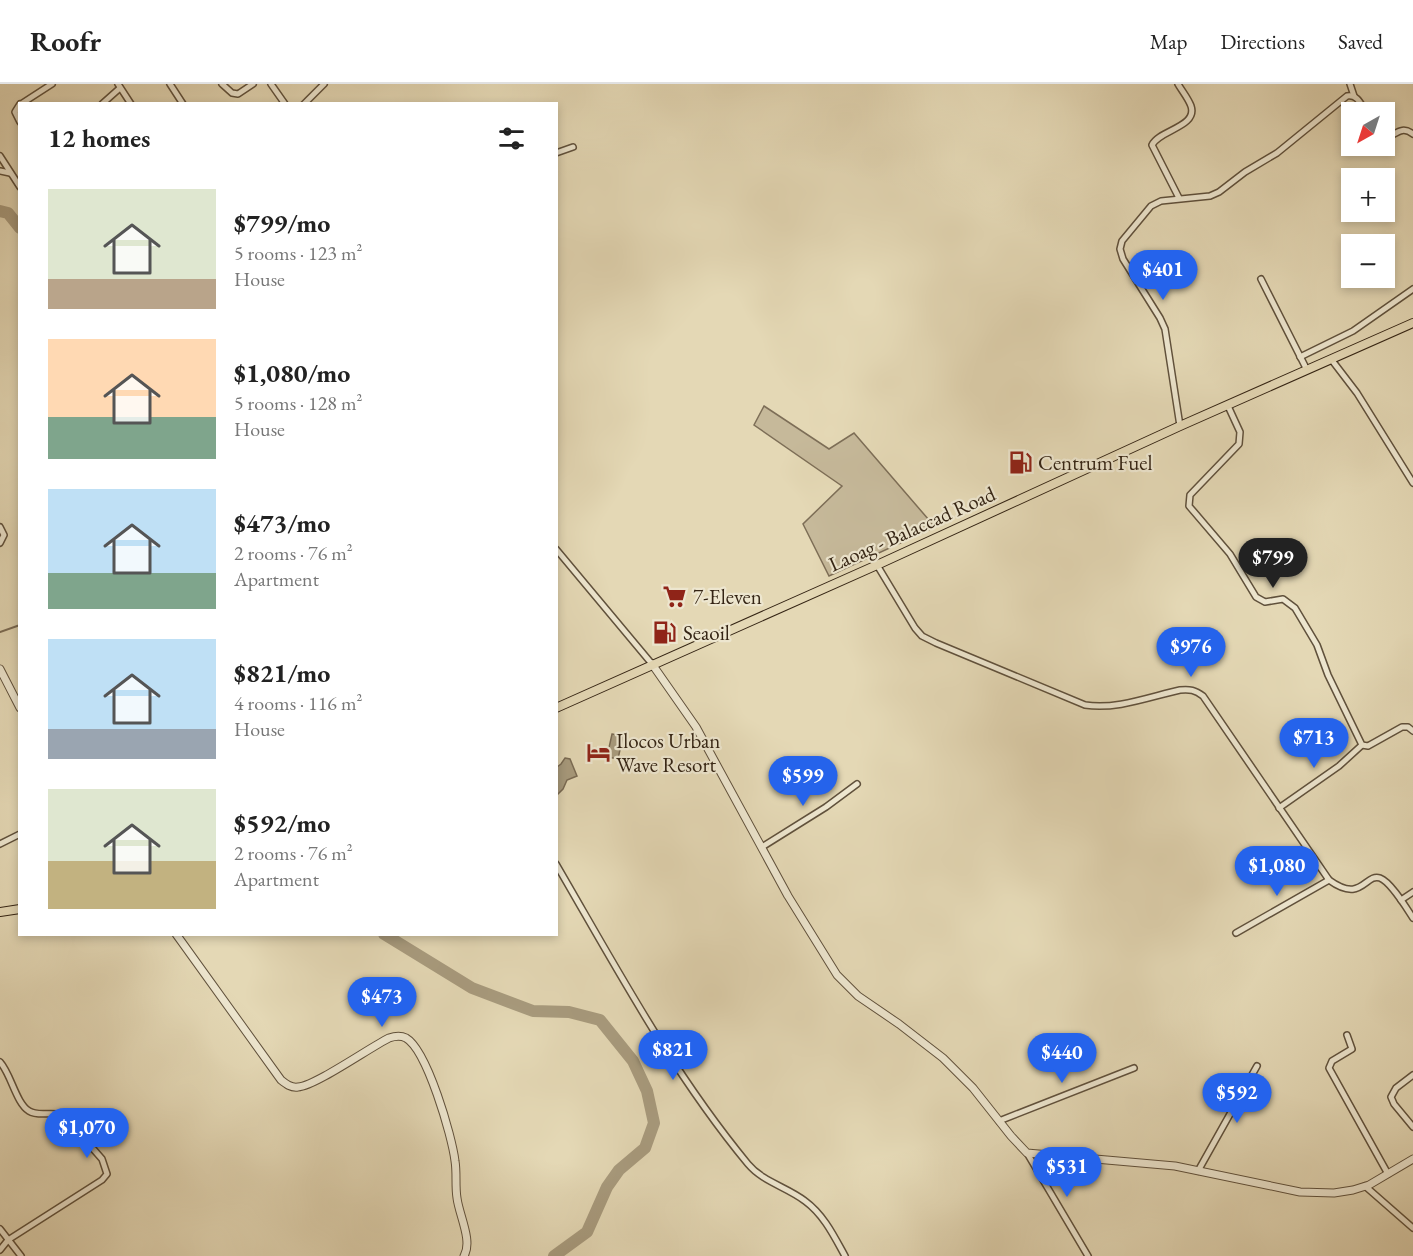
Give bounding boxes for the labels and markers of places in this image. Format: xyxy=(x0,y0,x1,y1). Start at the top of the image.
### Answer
pin: $401 xyxy=(1127,250,1199,301)
place label: Centrum Fuel xyxy=(1038,449,1152,476)
fuel station icon: Centrum Fuel xyxy=(1007,450,1033,476)
pin: $799 xyxy=(1237,538,1309,589)
place label: 7-Eleven xyxy=(693,583,762,610)
supermarket icon: 7-Eleven xyxy=(662,584,688,610)
place label: Seaoil xyxy=(683,619,730,646)
fuel station icon: Seaoil xyxy=(652,620,678,646)
pin: $976 xyxy=(1155,627,1227,678)
pin: $713 xyxy=(1278,718,1350,769)
place label: Ilocos Urban Wave Resort xyxy=(616,727,720,778)
hotel icon: Ilocos Urban Wave Resort xyxy=(585,740,611,766)
pin: $599 xyxy=(767,756,839,807)
pin: $1,080 xyxy=(1228,846,1326,897)
pin: $473 xyxy=(346,977,418,1028)
pin: $821 xyxy=(637,1030,709,1081)
pin: $440 xyxy=(1026,1033,1098,1084)
pin: $592 xyxy=(1201,1073,1273,1124)
pin: $1,070 xyxy=(38,1108,136,1159)
pin: $531 xyxy=(1031,1147,1103,1198)

